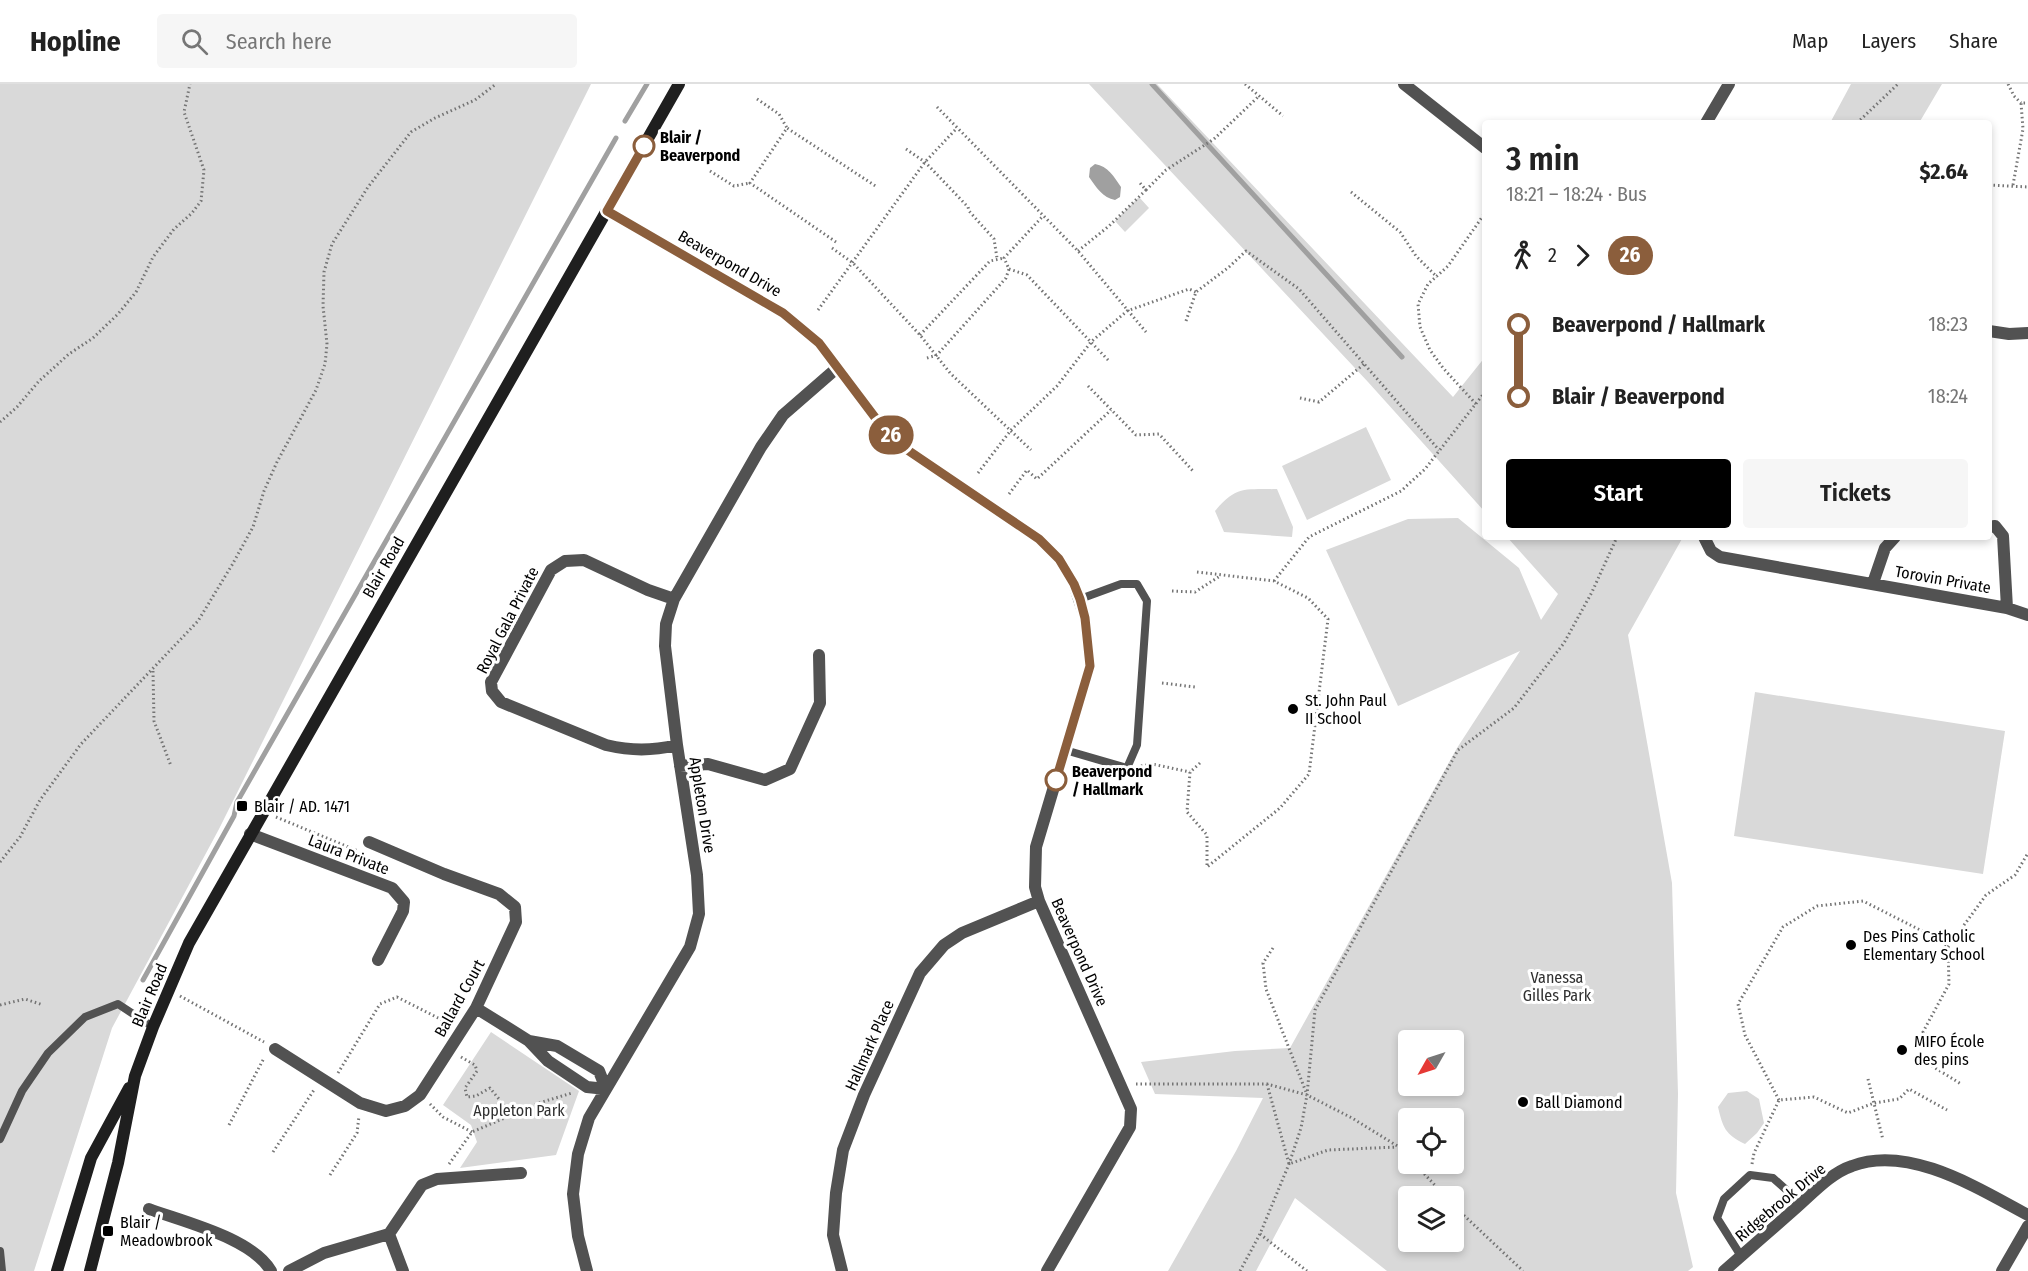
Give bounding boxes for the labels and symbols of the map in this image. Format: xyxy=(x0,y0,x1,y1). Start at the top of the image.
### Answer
place label: Blair / Beaverpond xyxy=(660,128,740,165)
marker: Blair / Beaverpond xyxy=(633,135,655,157)
street label: Beaverpond Drive xyxy=(675,226,785,301)
line badge: 26 xyxy=(864,416,918,454)
street label: Blair Road xyxy=(358,533,408,601)
street label: Torovin Private xyxy=(1893,562,1992,597)
street label: Royal Gala Private xyxy=(472,564,543,677)
place label: St. John Paul II School xyxy=(1305,691,1387,728)
marker: St. John Paul II School xyxy=(1286,702,1300,716)
street label: Appleton Drive xyxy=(686,756,719,855)
place label: Beaverpond / Hallmark xyxy=(1072,762,1152,799)
marker: Beaverpond / Hallmark xyxy=(1045,769,1067,791)
place label: Blair / AD. 1471 xyxy=(254,797,350,816)
marker: Blair / AD. 1471 xyxy=(235,799,249,813)
street label: Laura Private xyxy=(306,830,392,879)
street label: Beaverpond Drive xyxy=(1047,895,1112,1009)
place label: Des Pins Catholic Elementary School xyxy=(1863,927,1985,964)
marker: Des Pins Catholic Elementary School xyxy=(1844,938,1858,952)
street label: Ballard Court xyxy=(430,956,489,1040)
street label: Blair Road xyxy=(128,961,171,1030)
park label: Vanessa Gilles Park xyxy=(1523,968,1592,1005)
street label: Hallmark Place xyxy=(841,997,898,1094)
north arrow xyxy=(1398,1030,1464,1096)
place label: MIFO École des pins xyxy=(1914,1032,1984,1069)
marker: MIFO École des pins xyxy=(1895,1043,1909,1057)
place label: Ball Diamond xyxy=(1535,1093,1623,1112)
marker: Ball Diamond xyxy=(1516,1095,1530,1109)
park label: Appleton Park xyxy=(473,1101,565,1120)
street label: Ridgebrook Drive xyxy=(1731,1159,1829,1246)
place label: Blair / Meadowbrook xyxy=(120,1213,213,1250)
marker: Blair / Meadowbrook xyxy=(101,1224,115,1238)

